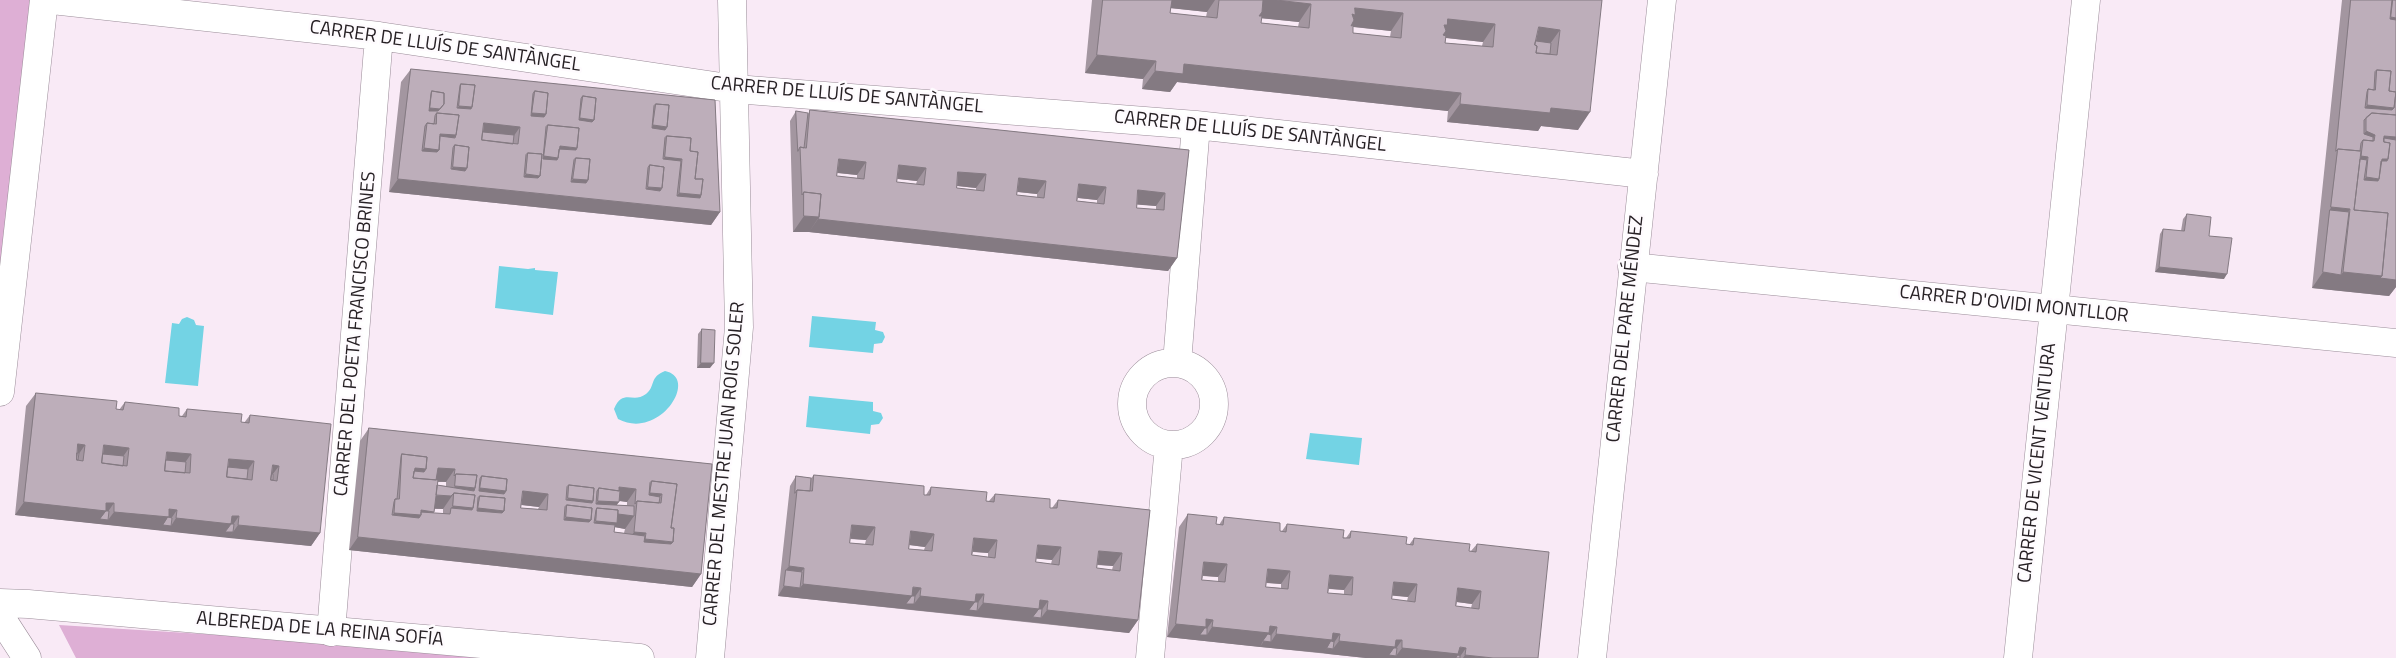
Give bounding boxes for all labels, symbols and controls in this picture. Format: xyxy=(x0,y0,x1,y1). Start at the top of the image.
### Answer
street label: CARRER DE LLUÍS DE SANTÀNGEL xyxy=(308,17,582,77)
street label: CARRER DE LLUÍS DE SANTÀNGEL xyxy=(710,73,984,119)
street label: CARRER DE LLUÍS DE SANTÀNGEL xyxy=(1113,106,1387,158)
street label: CARRER DEL POETA FRANCISCO BRINES xyxy=(330,171,382,497)
street label: CARRER DEL PARE MÉNDEZ xyxy=(1603,214,1649,444)
street label: CARRER D'OVIDI MONTLLOR xyxy=(1898,282,2130,328)
street label: CARRER DEL MESTRE JUAN ROIG SOLER xyxy=(699,301,751,627)
street label: CARRER DE VICENT VENTURA xyxy=(2014,342,2062,584)
street label: ALBEREDA DE LA REINA SOFÍA xyxy=(196,608,444,652)

